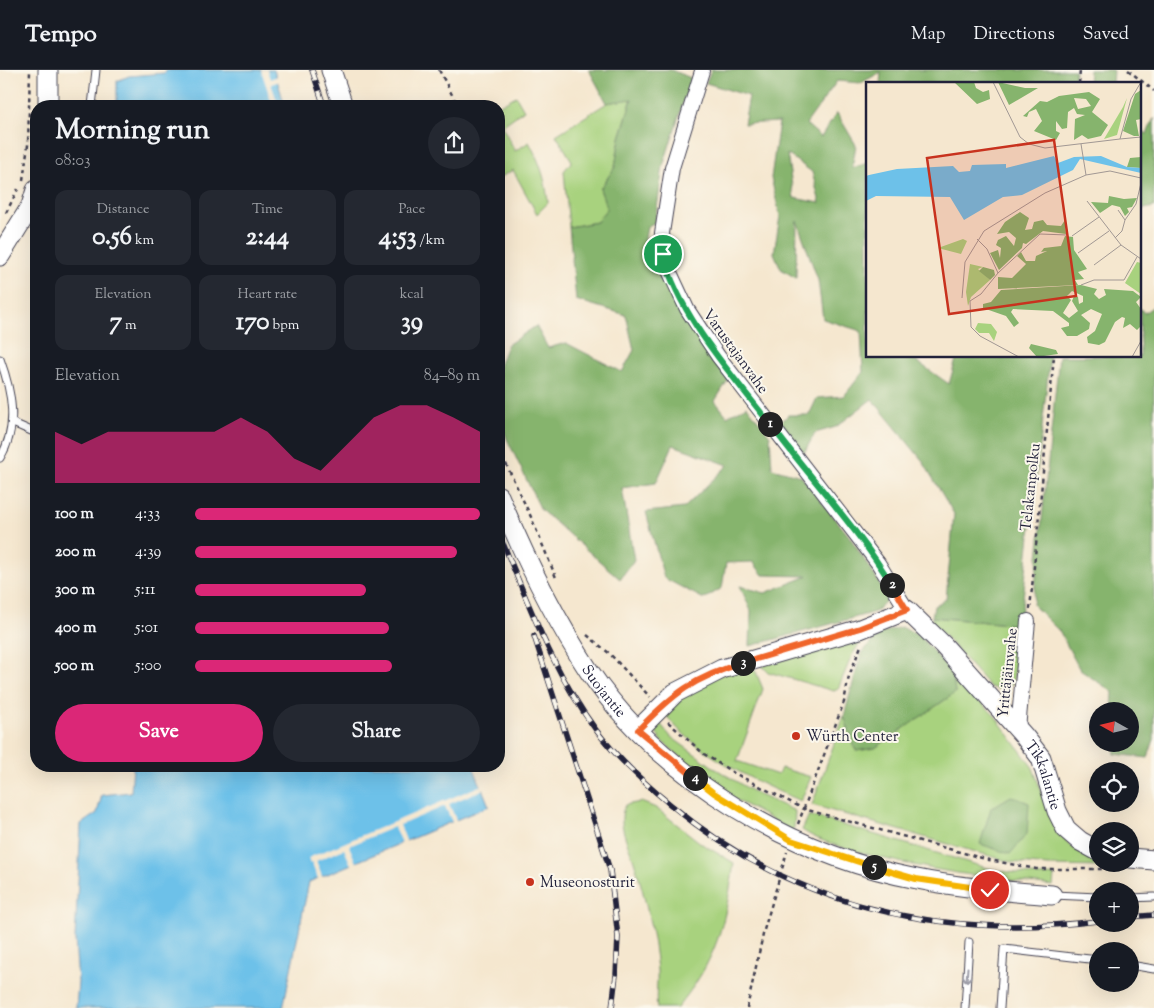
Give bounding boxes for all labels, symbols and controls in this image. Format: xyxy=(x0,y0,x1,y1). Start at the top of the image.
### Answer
text: Tempo xyxy=(25,18,97,52)
text: Map xyxy=(911,22,946,48)
text: Directions xyxy=(974,22,1055,48)
text: Saved xyxy=(1083,22,1129,48)
inset map xyxy=(866,82,1142,358)
text: Morning run xyxy=(55,111,210,151)
button: share xyxy=(428,117,480,169)
text: 08:03 xyxy=(55,150,90,173)
text: Distance xyxy=(97,200,150,220)
text: Time xyxy=(252,200,283,220)
text: Pace xyxy=(398,200,425,220)
text: 0.56 xyxy=(92,220,132,256)
text: 2:44 xyxy=(246,220,289,256)
text: 4:53 xyxy=(379,220,417,256)
text: km xyxy=(132,231,154,251)
text: /km xyxy=(417,231,445,251)
pin xyxy=(642,233,684,275)
icon: arrive xyxy=(649,240,677,268)
text: Elevation xyxy=(95,285,152,305)
text: Heart rate xyxy=(238,285,297,305)
text: kcal xyxy=(400,285,424,305)
text: 7 xyxy=(110,305,122,341)
text: 170 xyxy=(236,305,269,341)
text: 39 xyxy=(401,305,423,341)
street label: Varustajanvahe xyxy=(697,305,773,398)
text: m xyxy=(122,316,137,336)
text: bpm xyxy=(269,316,299,336)
text: Elevation xyxy=(55,365,120,388)
text: 84–89 m xyxy=(424,365,480,388)
pin: 1 xyxy=(758,412,782,436)
text: 1 xyxy=(768,414,773,434)
street label: Telakanpolku xyxy=(1016,442,1047,532)
text: 100 m xyxy=(55,503,94,526)
text: 4:33 xyxy=(135,503,160,526)
text: 200 m xyxy=(55,541,96,564)
text: 4:39 xyxy=(135,541,161,564)
pin: 2 xyxy=(880,572,904,598)
text: 2 xyxy=(889,575,896,595)
text: 300 m xyxy=(55,579,95,602)
text: 5:11 xyxy=(135,579,156,602)
text: 400 m xyxy=(55,617,97,640)
text: 5:01 xyxy=(135,617,158,640)
street label: Yrittäjäinvahe xyxy=(993,627,1024,719)
pin: 3 xyxy=(730,650,756,676)
text: 3 xyxy=(741,653,746,673)
text: 500 m xyxy=(55,655,94,678)
text: 5:00 xyxy=(135,655,161,678)
street label: Suojantie xyxy=(576,661,630,723)
north arrow xyxy=(1089,702,1139,752)
map controls xyxy=(1089,702,1139,992)
button: Save xyxy=(55,704,263,762)
button: Share xyxy=(273,704,480,762)
place label: Würth Center xyxy=(806,727,899,748)
marker: Würth Center xyxy=(790,730,802,742)
street label: Tikkalantie xyxy=(1019,737,1065,813)
button: locate xyxy=(1089,762,1139,812)
pin: 4 xyxy=(682,766,708,790)
text: 4 xyxy=(692,768,699,788)
button: layers xyxy=(1089,822,1139,872)
pin: 5 xyxy=(862,854,886,880)
text: 5 xyxy=(872,857,877,877)
pin xyxy=(969,869,1011,911)
place label: Museonosturit xyxy=(540,873,635,894)
marker: Museonosturit xyxy=(524,876,536,888)
icon: check xyxy=(976,876,1004,904)
button: + xyxy=(1089,882,1139,932)
button: − xyxy=(1089,942,1139,992)
one-way arrow xyxy=(962,967,972,983)

